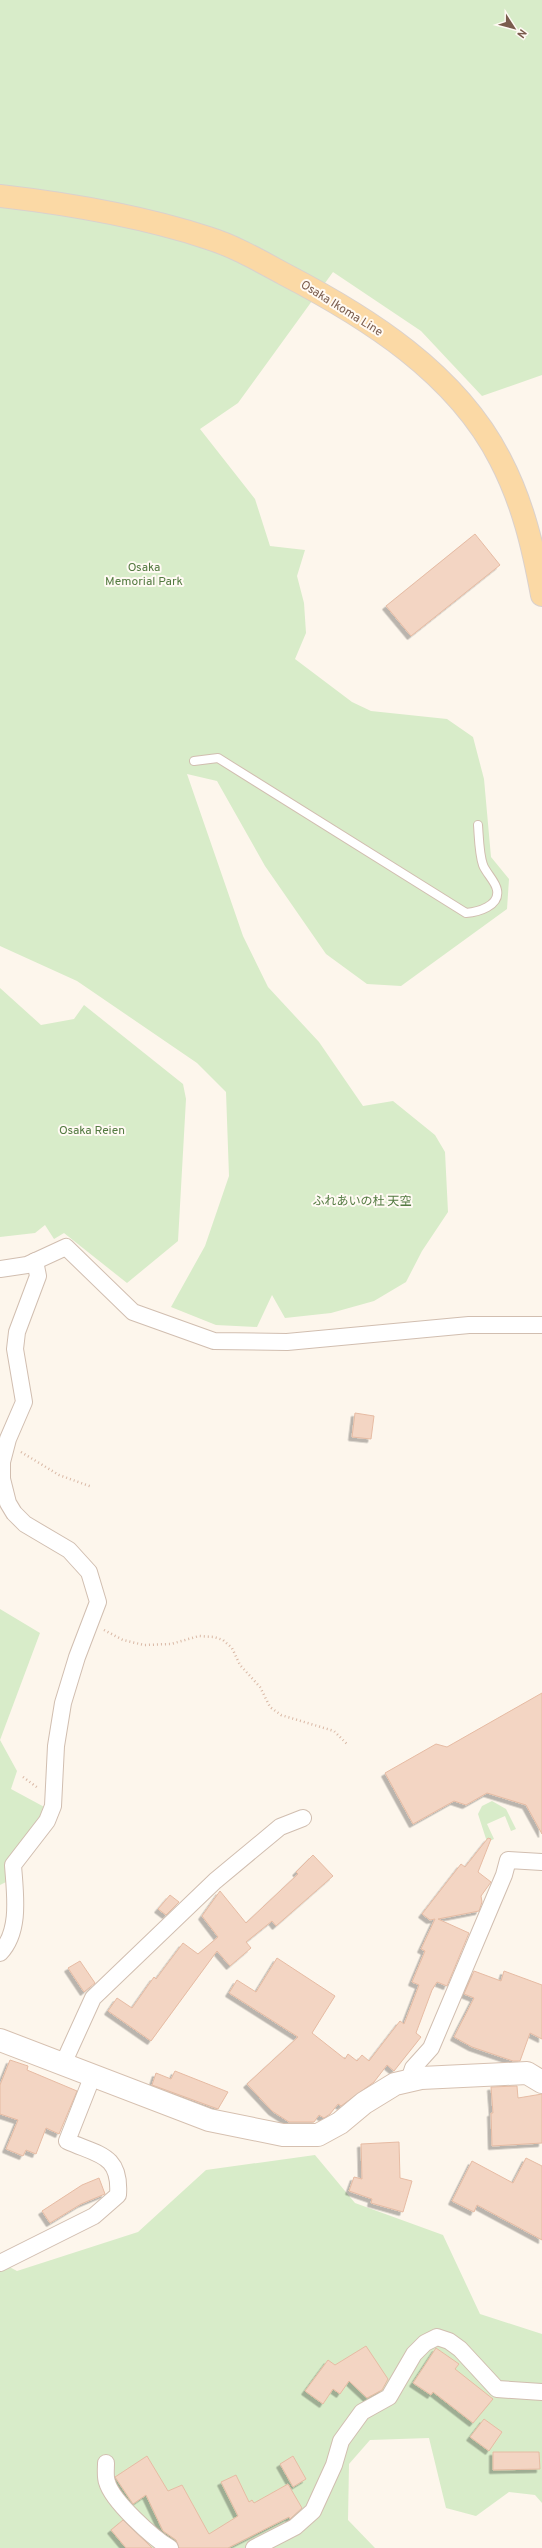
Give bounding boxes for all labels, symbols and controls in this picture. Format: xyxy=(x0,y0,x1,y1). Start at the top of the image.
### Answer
north arrow xyxy=(494,8,534,48)
text: N xyxy=(513,26,529,41)
street label: Osaka Ikoma Line xyxy=(297,277,386,341)
park label: Osaka Memorial Park xyxy=(105,560,183,590)
park label: Osaka Reien xyxy=(59,1123,125,1139)
park label: ふれあいの杜 天空 xyxy=(313,1194,411,1210)

